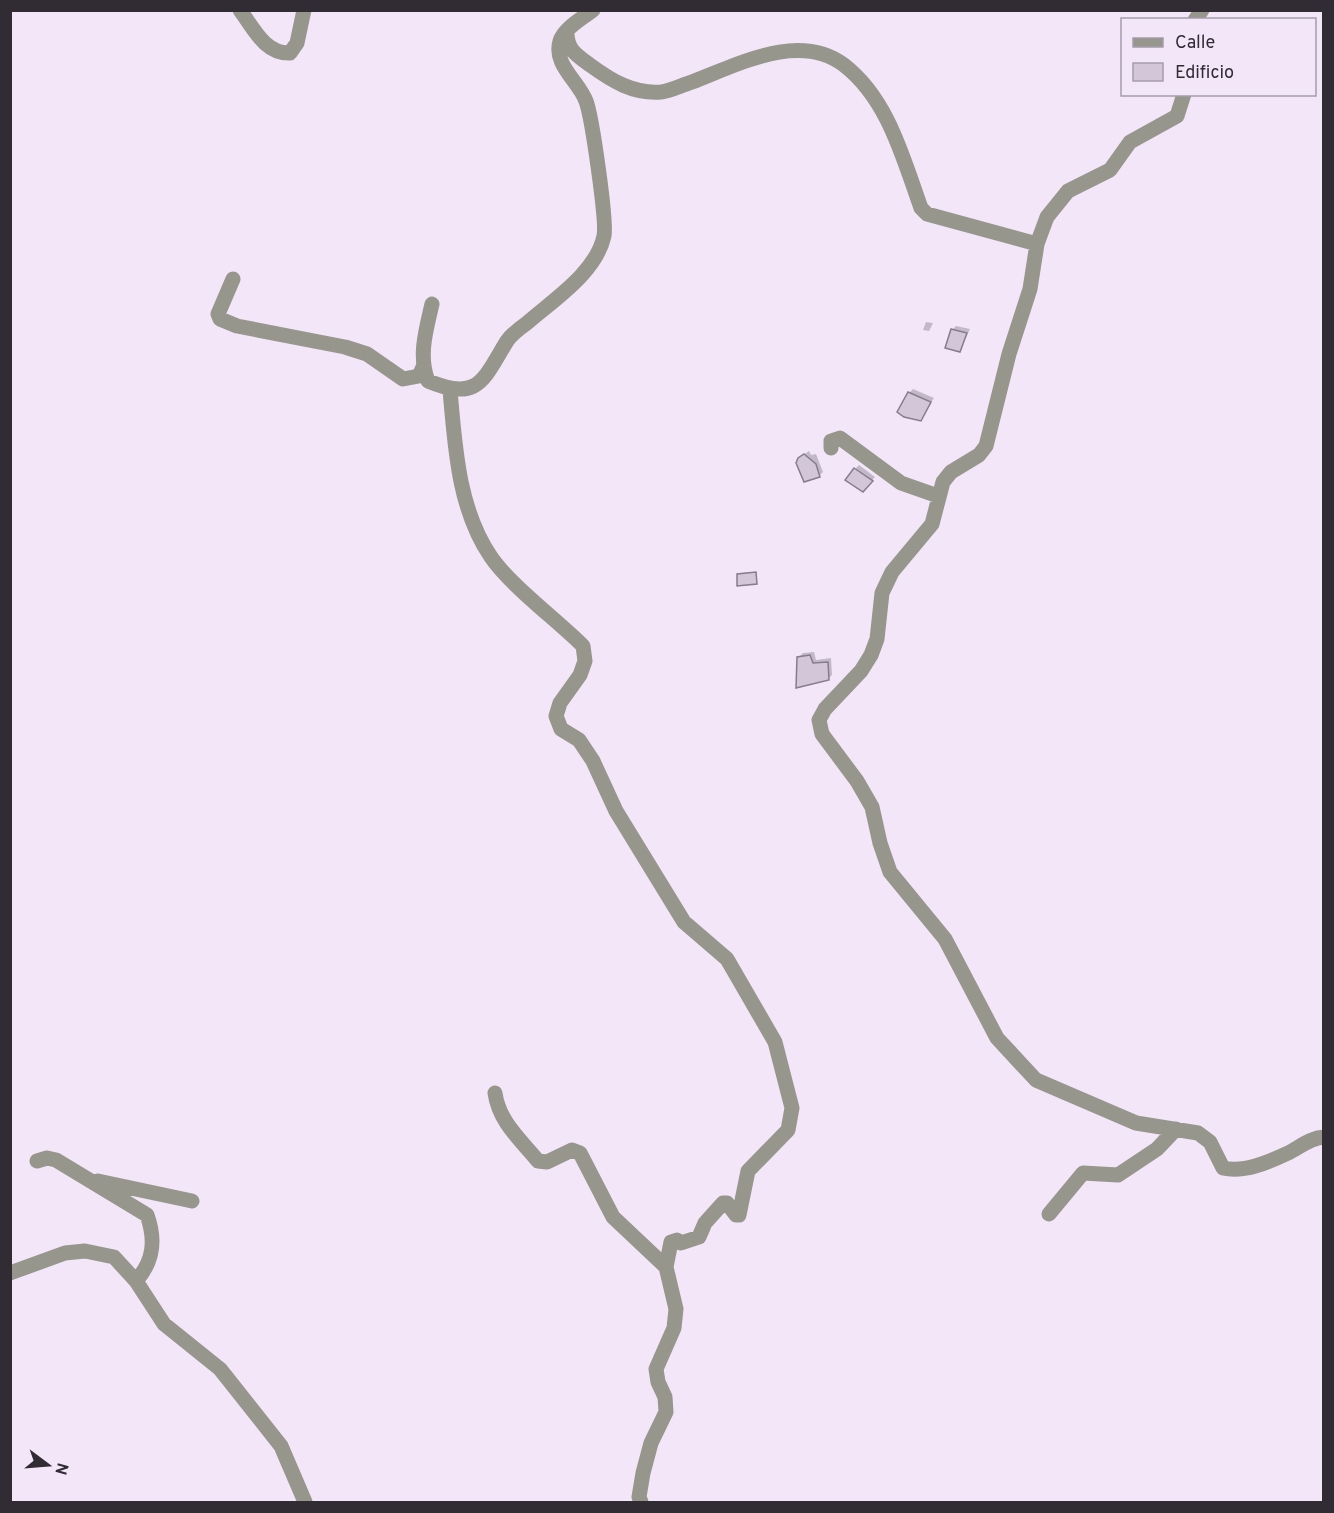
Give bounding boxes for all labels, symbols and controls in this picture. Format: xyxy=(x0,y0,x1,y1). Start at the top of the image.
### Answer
legend xyxy=(1121,18,1316,96)
text: Calle xyxy=(1175,32,1215,55)
text: Edificio xyxy=(1175,62,1234,85)
north arrow xyxy=(18,1435,78,1495)
text: N xyxy=(49,1460,72,1477)

